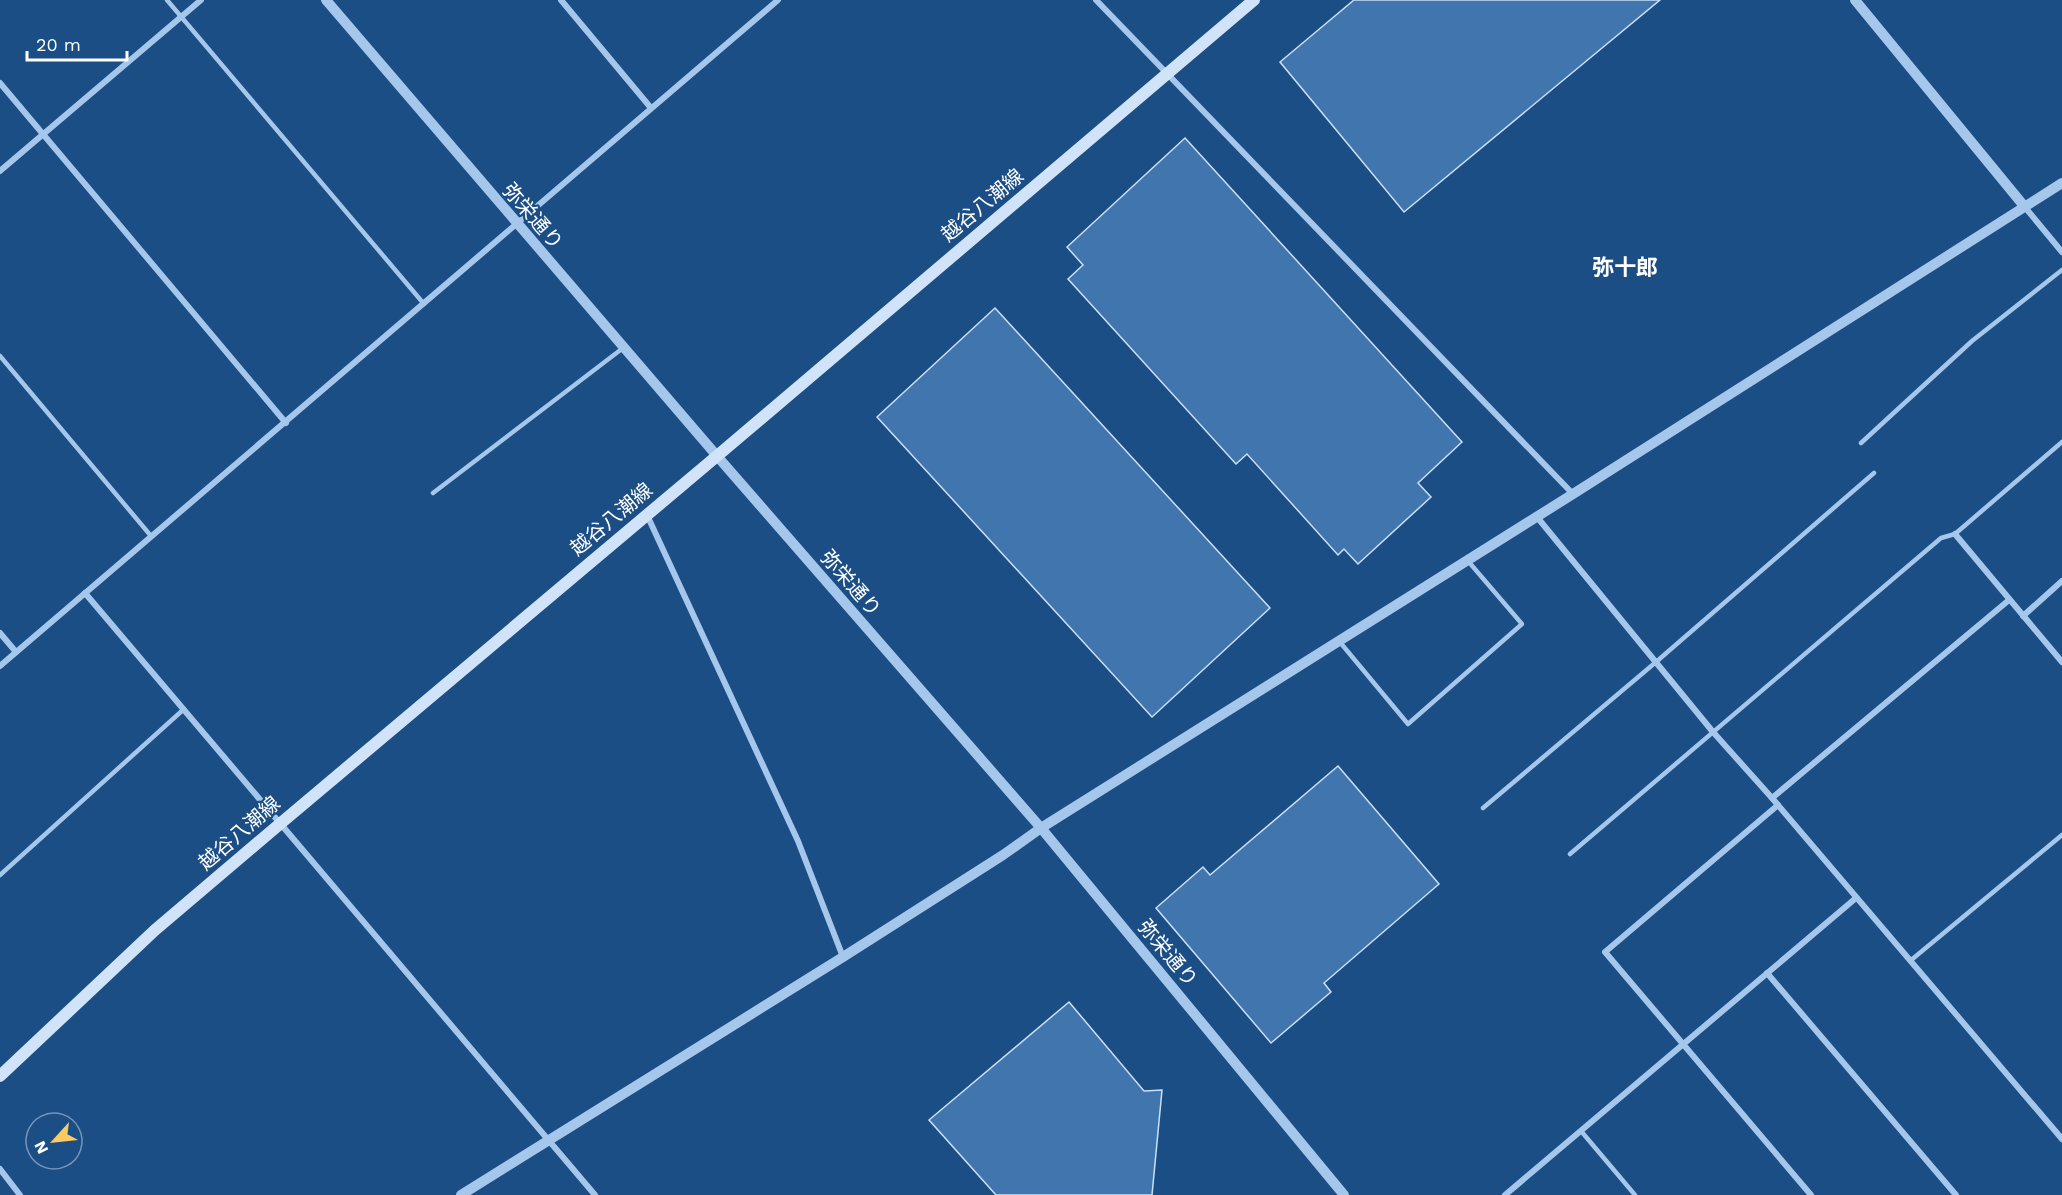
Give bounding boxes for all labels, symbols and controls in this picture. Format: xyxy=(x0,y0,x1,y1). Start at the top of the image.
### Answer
scale bar xyxy=(27,24,128,62)
text: 20 m xyxy=(36,34,81,55)
street label: 越谷八潮線 xyxy=(936,164,1028,246)
street label: 弥栄通り xyxy=(498,178,568,254)
district label: 弥十郎 xyxy=(1592,255,1658,280)
street label: 越谷八潮線 xyxy=(565,478,657,560)
street label: 弥栄通り xyxy=(816,545,886,621)
street label: 越谷八潮線 xyxy=(193,791,285,875)
street label: 弥栄通り xyxy=(1133,915,1203,991)
north arrow xyxy=(24,1111,84,1171)
text: N xyxy=(30,1138,52,1157)

